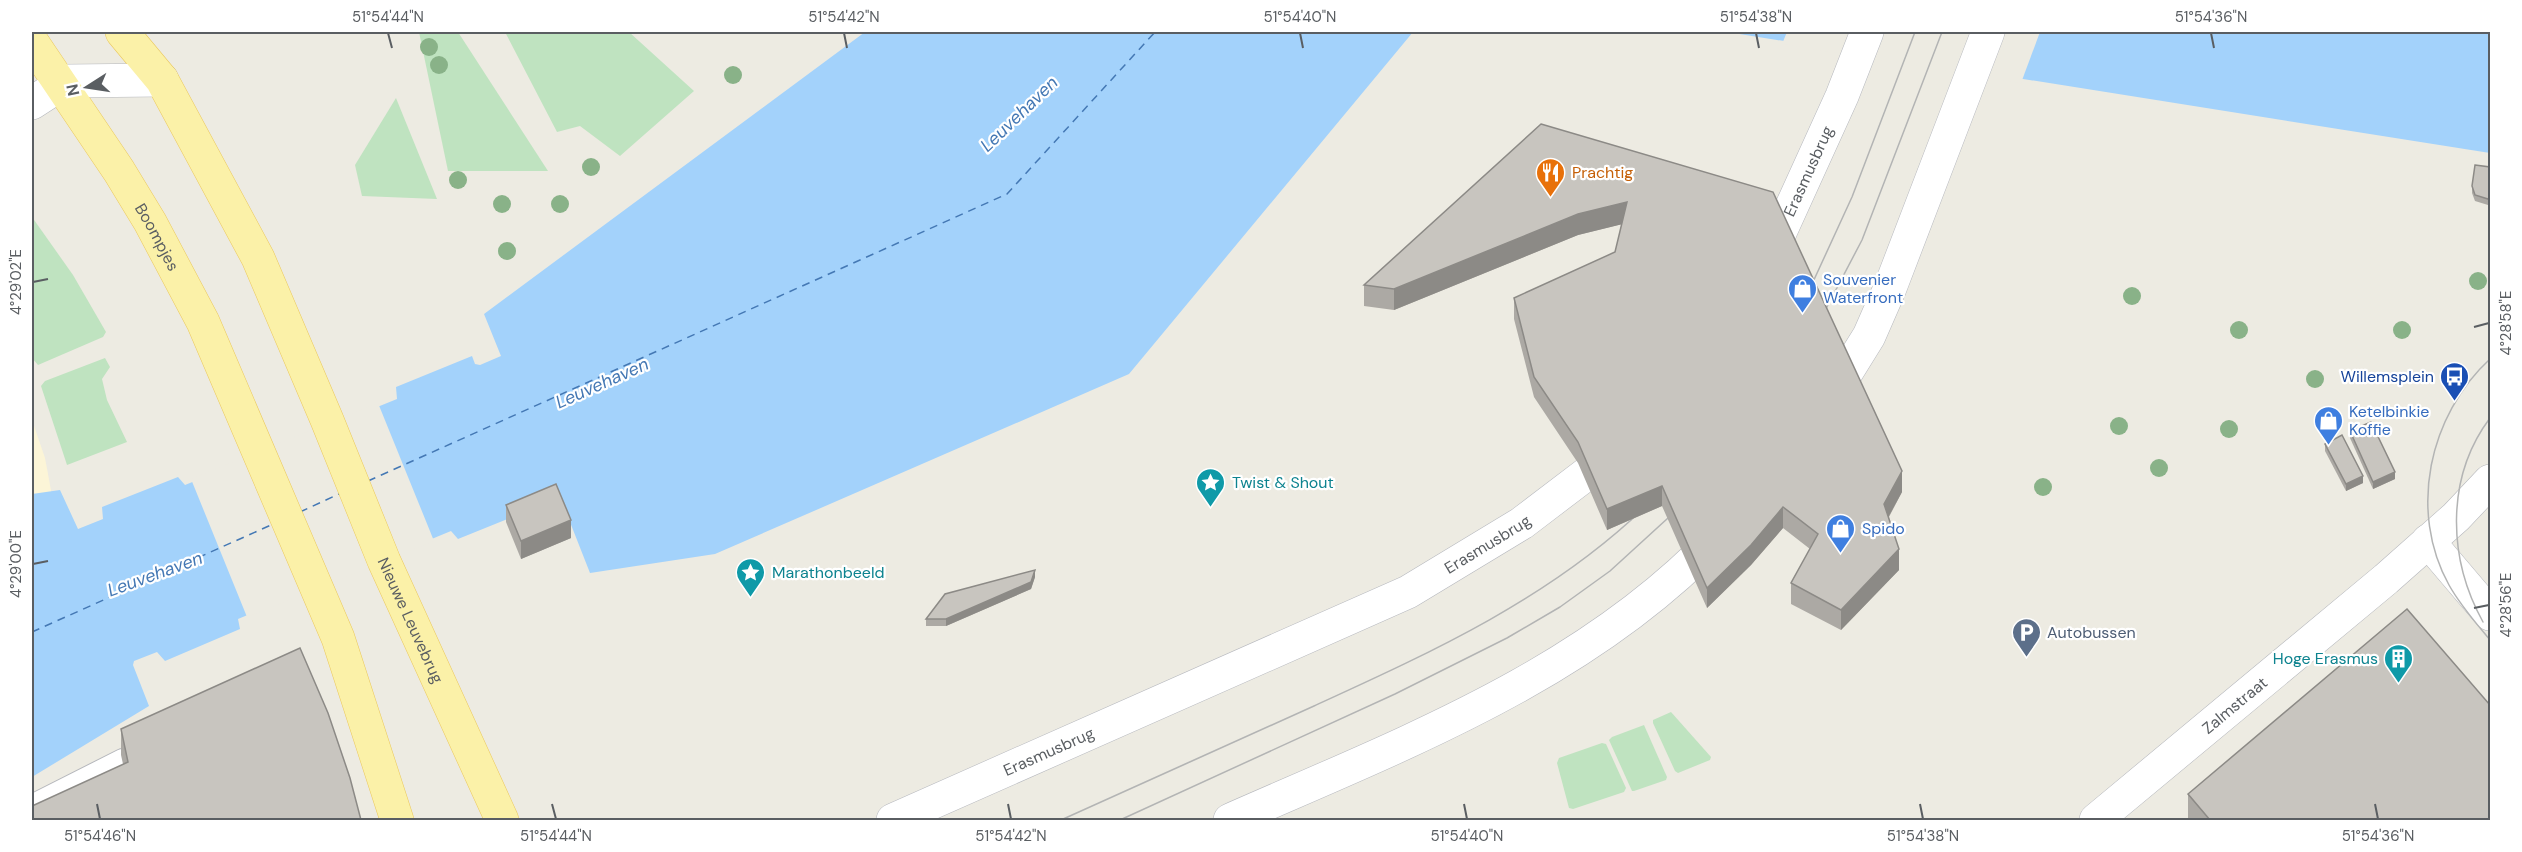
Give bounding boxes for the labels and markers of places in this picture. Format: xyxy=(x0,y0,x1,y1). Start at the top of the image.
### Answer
restaurant icon: Prachtig xyxy=(1535,156,1567,198)
place label: Prachtig xyxy=(1572,162,1633,183)
place label: Souvenier Waterfront xyxy=(1823,269,1903,308)
shop icon: Souvenier Waterfront xyxy=(1786,272,1818,314)
bus stop icon: Willemsplein xyxy=(2439,360,2471,402)
place label: Willemsplein xyxy=(2340,366,2434,387)
place label: Ketelbinkie Koffie xyxy=(2349,401,2429,440)
shop icon: Ketelbinkie Koffie xyxy=(2312,404,2344,446)
place icon: Twist & Shout xyxy=(1195,466,1227,508)
place label: Twist & Shout xyxy=(1232,472,1334,493)
shop icon: Spido xyxy=(1825,512,1857,554)
place label: Spido xyxy=(1862,518,1905,539)
place icon: Marathonbeeld xyxy=(735,556,767,598)
place label: Marathonbeeld xyxy=(772,562,885,583)
parking icon: Autobussen xyxy=(2010,616,2042,658)
place label: Autobussen xyxy=(2047,622,2136,643)
building icon: Hoge Erasmus xyxy=(2383,642,2415,684)
place label: Hoge Erasmus xyxy=(2273,648,2378,669)

